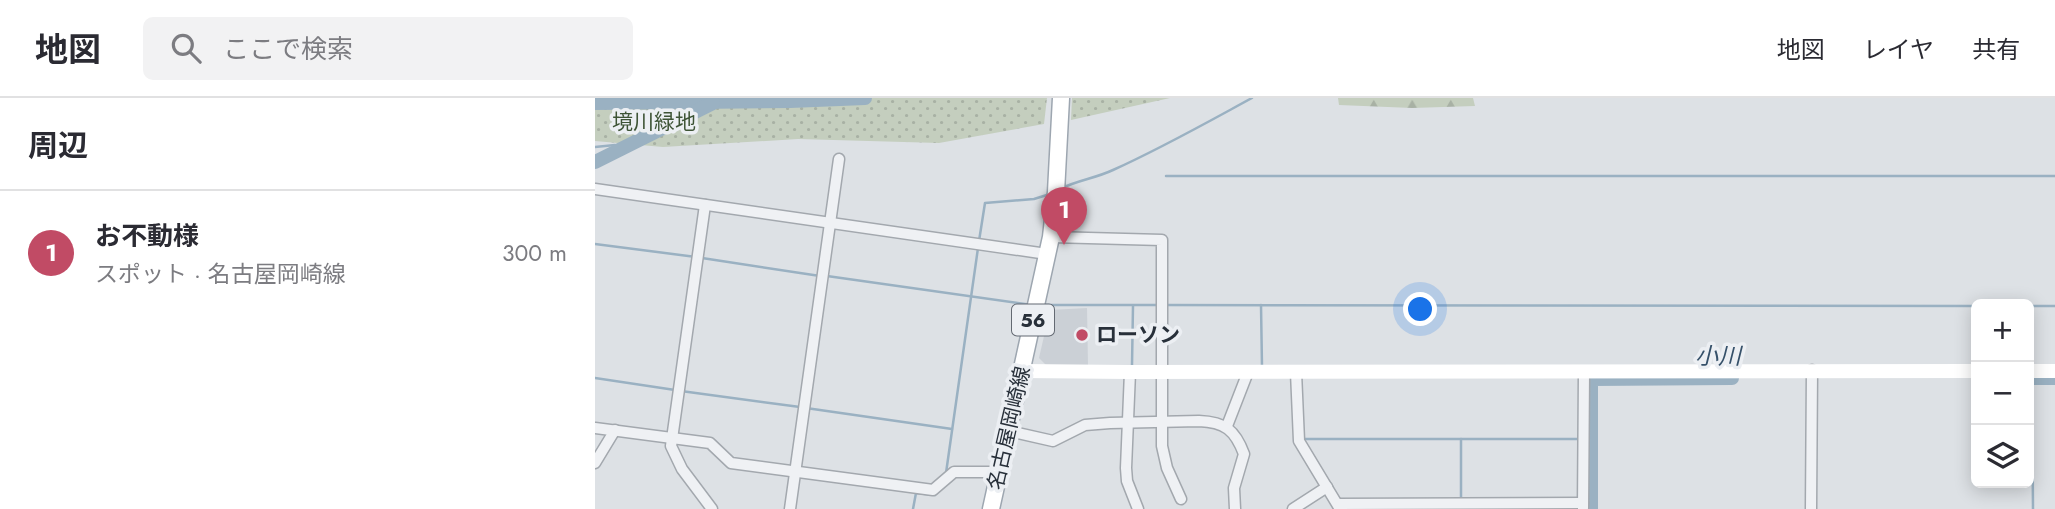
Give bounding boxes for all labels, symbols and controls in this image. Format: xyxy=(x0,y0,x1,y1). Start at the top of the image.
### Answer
search box xyxy=(143,17,633,80)
text: 地図 xyxy=(35,26,101,73)
icon: search xyxy=(167,29,205,67)
text: ここで検索 xyxy=(223,30,353,68)
text: 地図 xyxy=(1777,32,1825,67)
text: レイヤ xyxy=(1863,32,1934,67)
text: 共有 xyxy=(1972,32,2020,67)
park label: 境川緑地 xyxy=(612,107,696,137)
text: 周辺 xyxy=(28,124,88,167)
pin: 1 xyxy=(1041,187,1087,245)
text: お不動様 xyxy=(95,217,199,255)
text: 1 xyxy=(45,236,57,270)
text: 300 m xyxy=(502,236,567,270)
text: スポット · 名古屋岡崎線 xyxy=(95,257,346,291)
your location xyxy=(1403,292,1437,326)
map controls xyxy=(1971,299,2034,488)
button: + xyxy=(1971,299,2034,362)
road number: 56 xyxy=(1012,304,1054,336)
place label: ローソン xyxy=(1096,320,1180,350)
marker: ローソン xyxy=(1074,327,1090,343)
water label: 小川 xyxy=(1695,339,1744,373)
button: − xyxy=(1971,362,2034,425)
street label: 名古屋岡崎線 xyxy=(980,363,1038,493)
button: layers xyxy=(1971,425,2034,488)

